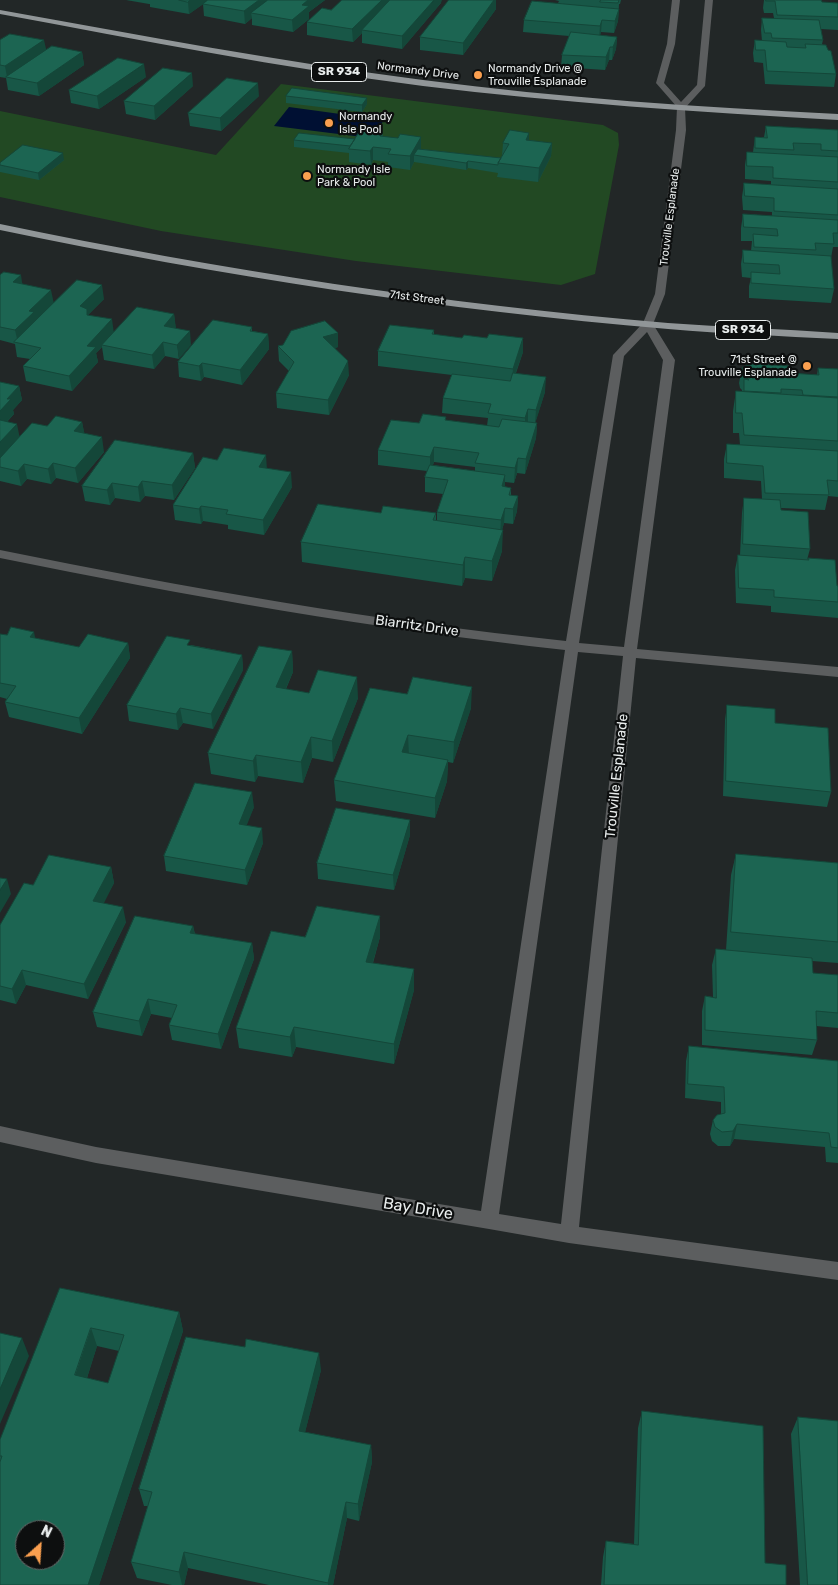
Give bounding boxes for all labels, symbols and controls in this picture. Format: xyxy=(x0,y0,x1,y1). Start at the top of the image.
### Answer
street label: Normandy Drive xyxy=(376,59,460,83)
road number: SR 934 xyxy=(312,62,366,82)
place label: Normandy Drive @ Trouville Esplanade xyxy=(488,62,586,88)
marker: Normandy Drive @ Trouville Esplanade xyxy=(472,69,484,81)
place label: Normandy Isle Pool xyxy=(339,110,392,136)
marker: Normandy Isle Pool xyxy=(323,117,335,129)
place label: Normandy Isle Park & Pool xyxy=(317,163,390,189)
street label: Trouville Esplanade xyxy=(657,167,683,267)
marker: Normandy Isle Park & Pool xyxy=(301,170,313,182)
street label: 71st Street xyxy=(389,288,445,308)
road number: SR 934 xyxy=(716,320,770,340)
place label: 71st Street @ Trouville Esplanade xyxy=(699,353,797,379)
marker: 71st Street @ Trouville Esplanade xyxy=(801,360,813,372)
street label: Biarritz Drive xyxy=(374,612,460,640)
street label: Trouville Esplanade xyxy=(602,713,632,839)
street label: Bay Drive xyxy=(382,1194,454,1224)
north arrow xyxy=(15,1520,65,1570)
text: N xyxy=(38,1522,55,1542)

